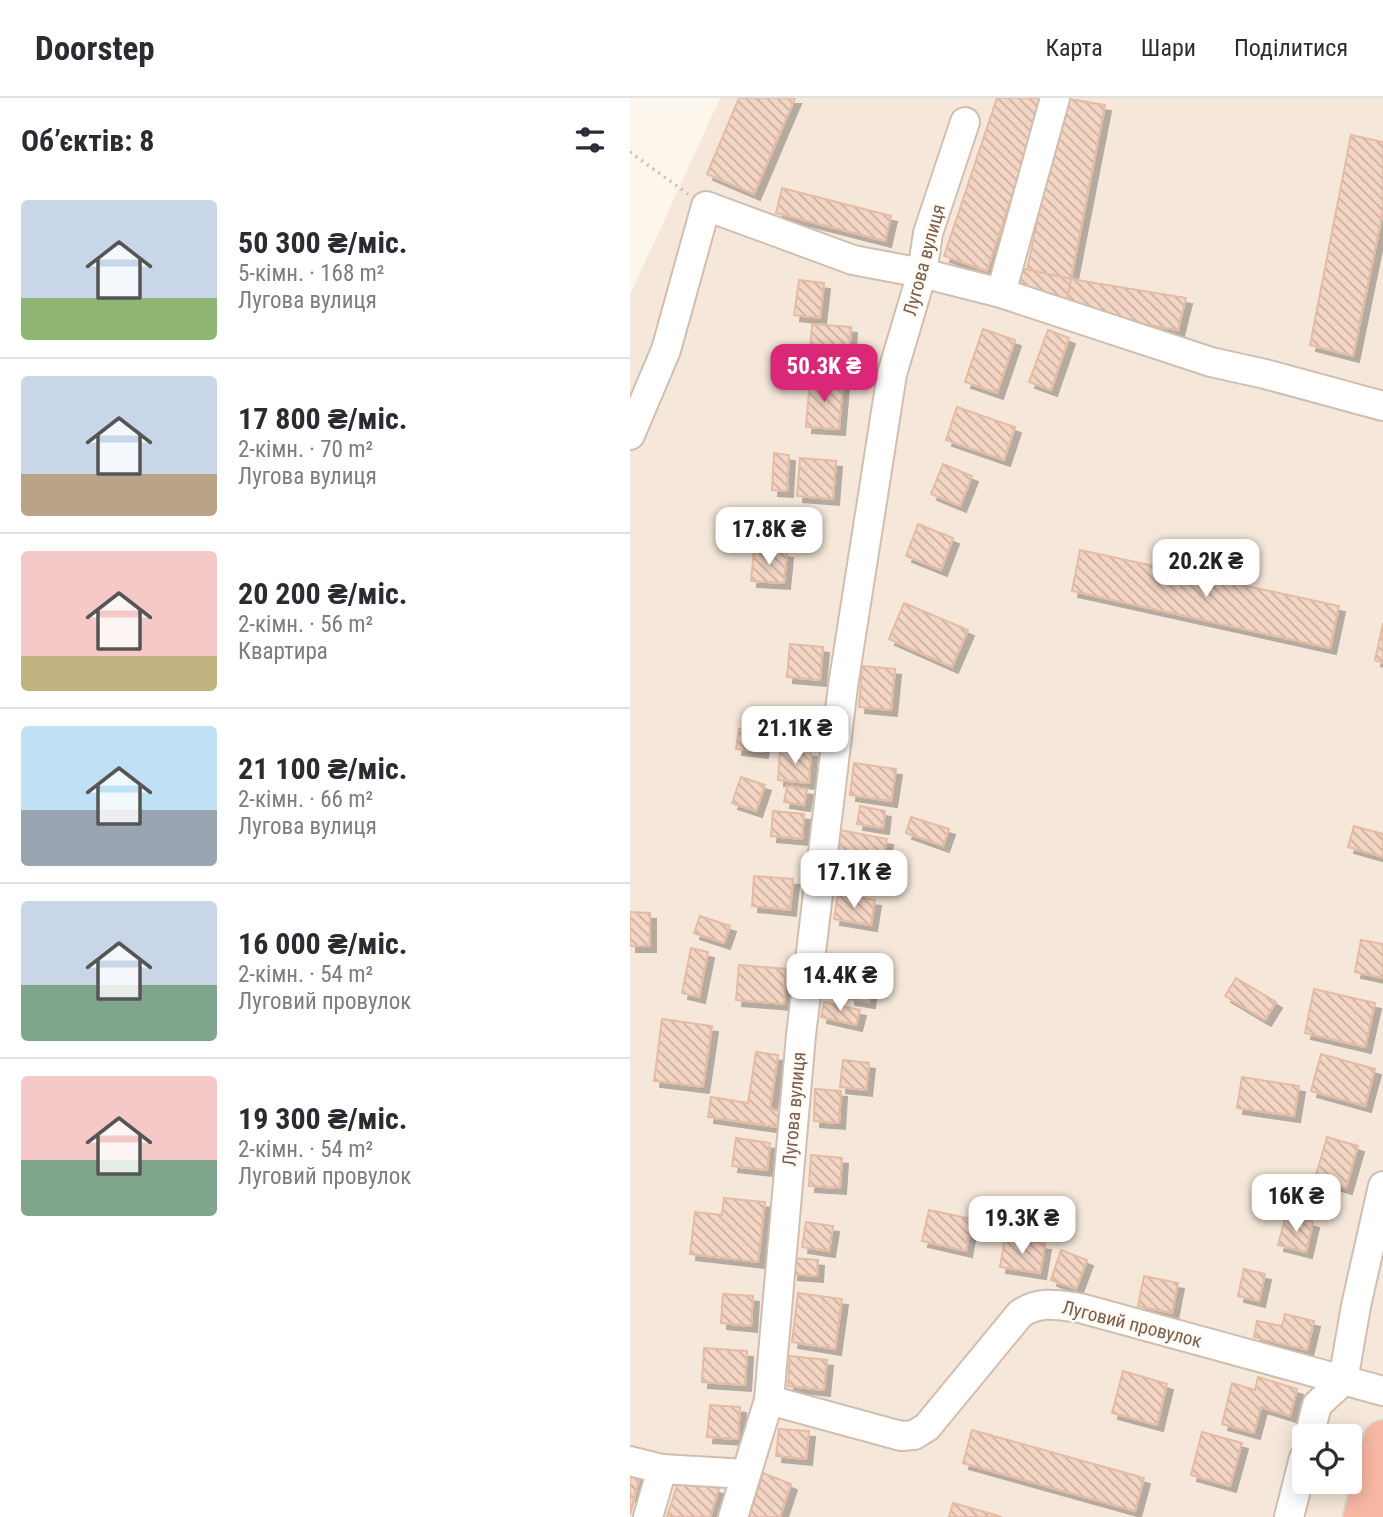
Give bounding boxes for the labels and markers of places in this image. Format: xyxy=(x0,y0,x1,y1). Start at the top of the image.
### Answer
pin: 50.3K ₴ xyxy=(759,344,889,404)
pin: 17.8K ₴ xyxy=(704,508,834,567)
pin: 20.2K ₴ xyxy=(1141,540,1271,599)
pin: 21.1K ₴ xyxy=(730,706,860,766)
pin: 17.1K ₴ xyxy=(789,850,919,910)
pin: 14.4K ₴ xyxy=(775,954,905,1013)
pin: 16K ₴ xyxy=(1247,1174,1345,1234)
pin: 19.3K ₴ xyxy=(957,1196,1087,1256)

